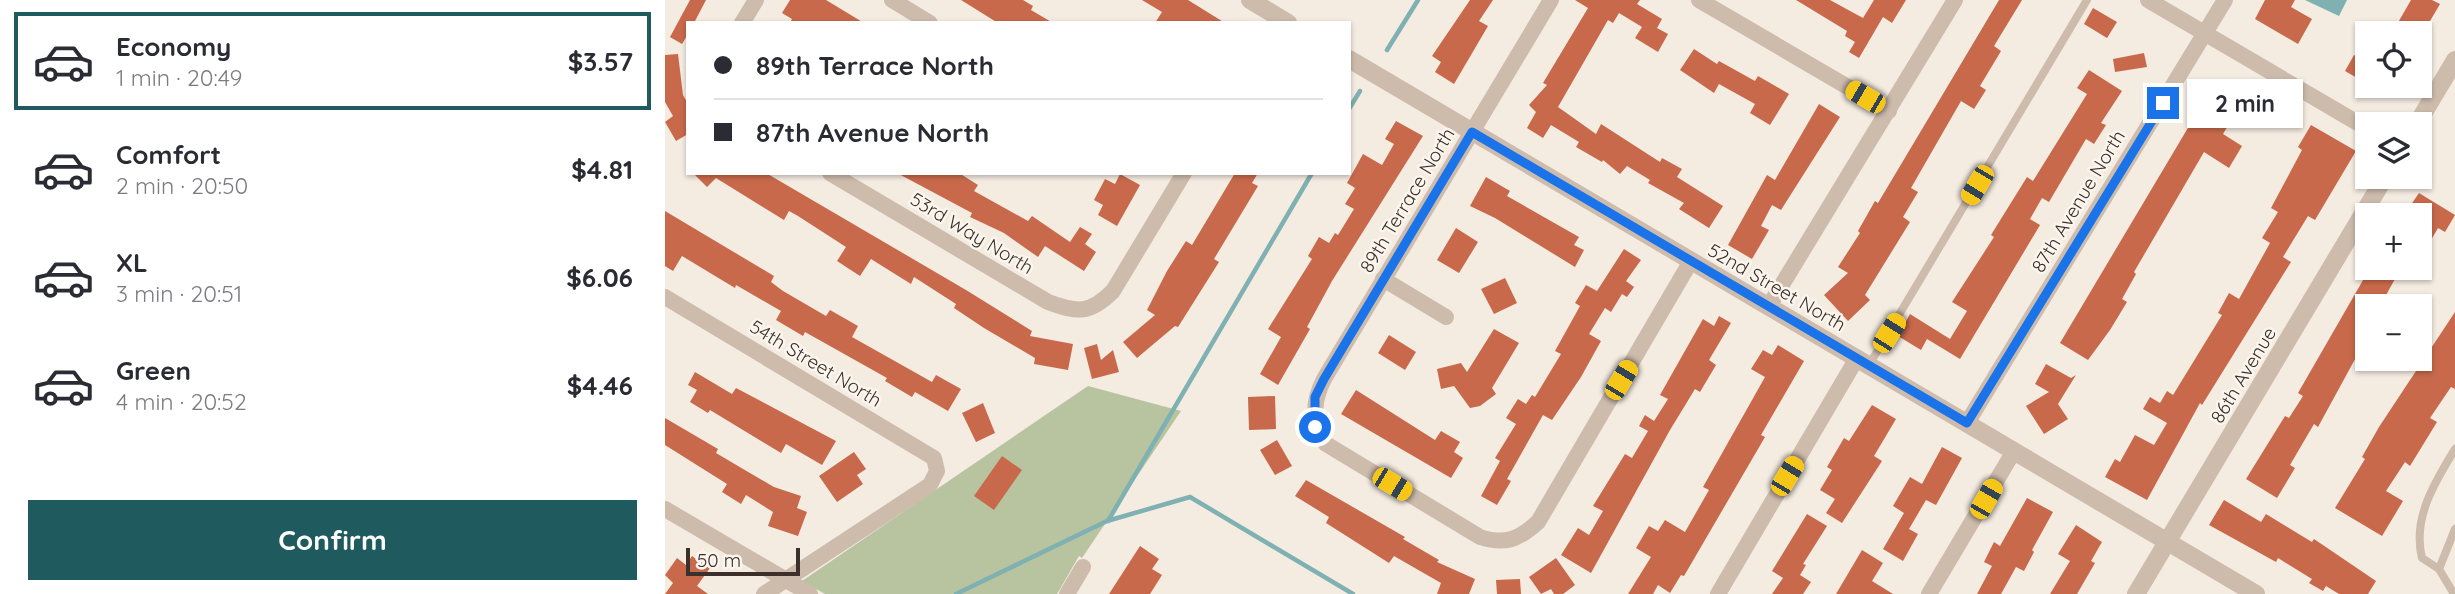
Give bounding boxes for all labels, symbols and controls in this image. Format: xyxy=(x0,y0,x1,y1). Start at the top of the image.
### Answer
map controls xyxy=(2355,21,2432,371)
button: locate xyxy=(2355,21,2432,98)
icon: car xyxy=(32,30,95,93)
text: Economy xyxy=(116,30,231,63)
text: $3.57 xyxy=(568,45,633,78)
text: 89th Terrace North xyxy=(756,49,994,82)
text: 1 min · 20:49 xyxy=(116,63,242,92)
car xyxy=(1842,77,1889,117)
callout: 2 min xyxy=(2187,78,2303,128)
route end xyxy=(2147,87,2179,119)
text: 2 min xyxy=(2215,89,2275,118)
button: layers xyxy=(2355,112,2432,189)
text: 87th Avenue North xyxy=(756,116,989,149)
street label: 89th Terrace North xyxy=(1354,123,1460,277)
street label: 87th Avenue North xyxy=(2026,125,2130,277)
icon: car xyxy=(32,138,95,201)
text: Comfort xyxy=(116,138,221,171)
text: $4.81 xyxy=(571,153,633,186)
car xyxy=(1958,162,1997,208)
text: 2 min · 20:50 xyxy=(116,171,248,200)
street label: 53rd Way North xyxy=(906,187,1038,279)
button: + xyxy=(2355,203,2432,280)
street label: 52nd Street North xyxy=(1704,238,1850,336)
icon: car xyxy=(32,246,95,309)
text: XL xyxy=(116,246,148,279)
text: $6.06 xyxy=(566,261,633,294)
text: 3 min · 20:51 xyxy=(116,279,242,308)
button: − xyxy=(2355,294,2432,371)
car xyxy=(1869,310,1910,356)
street label: 54th Street North xyxy=(746,314,886,412)
street label: 86th Avenue xyxy=(2205,323,2281,427)
icon: car xyxy=(32,354,95,417)
text: Green xyxy=(116,354,191,387)
car xyxy=(1602,357,1641,403)
text: $4.46 xyxy=(567,369,633,402)
text: 4 min · 20:52 xyxy=(116,387,247,416)
route start xyxy=(1299,411,1331,443)
car xyxy=(1768,453,1807,499)
car xyxy=(1369,464,1416,504)
car xyxy=(1967,476,2006,522)
button: Confirm xyxy=(28,500,637,580)
scale bar xyxy=(686,545,800,577)
text: 50 m xyxy=(697,548,741,572)

